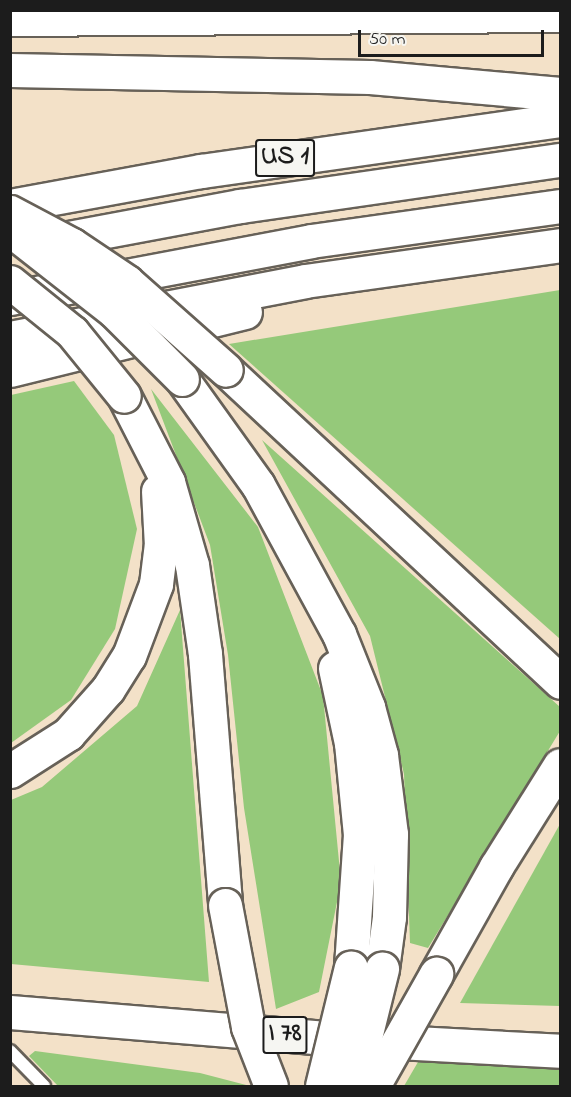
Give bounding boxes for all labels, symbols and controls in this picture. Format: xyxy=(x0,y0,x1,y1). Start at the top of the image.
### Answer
scale bar xyxy=(361,18,547,56)
text: 50 m xyxy=(369,27,406,53)
road number: US 1 xyxy=(255,135,315,181)
road number: I 78 xyxy=(261,1012,309,1058)

